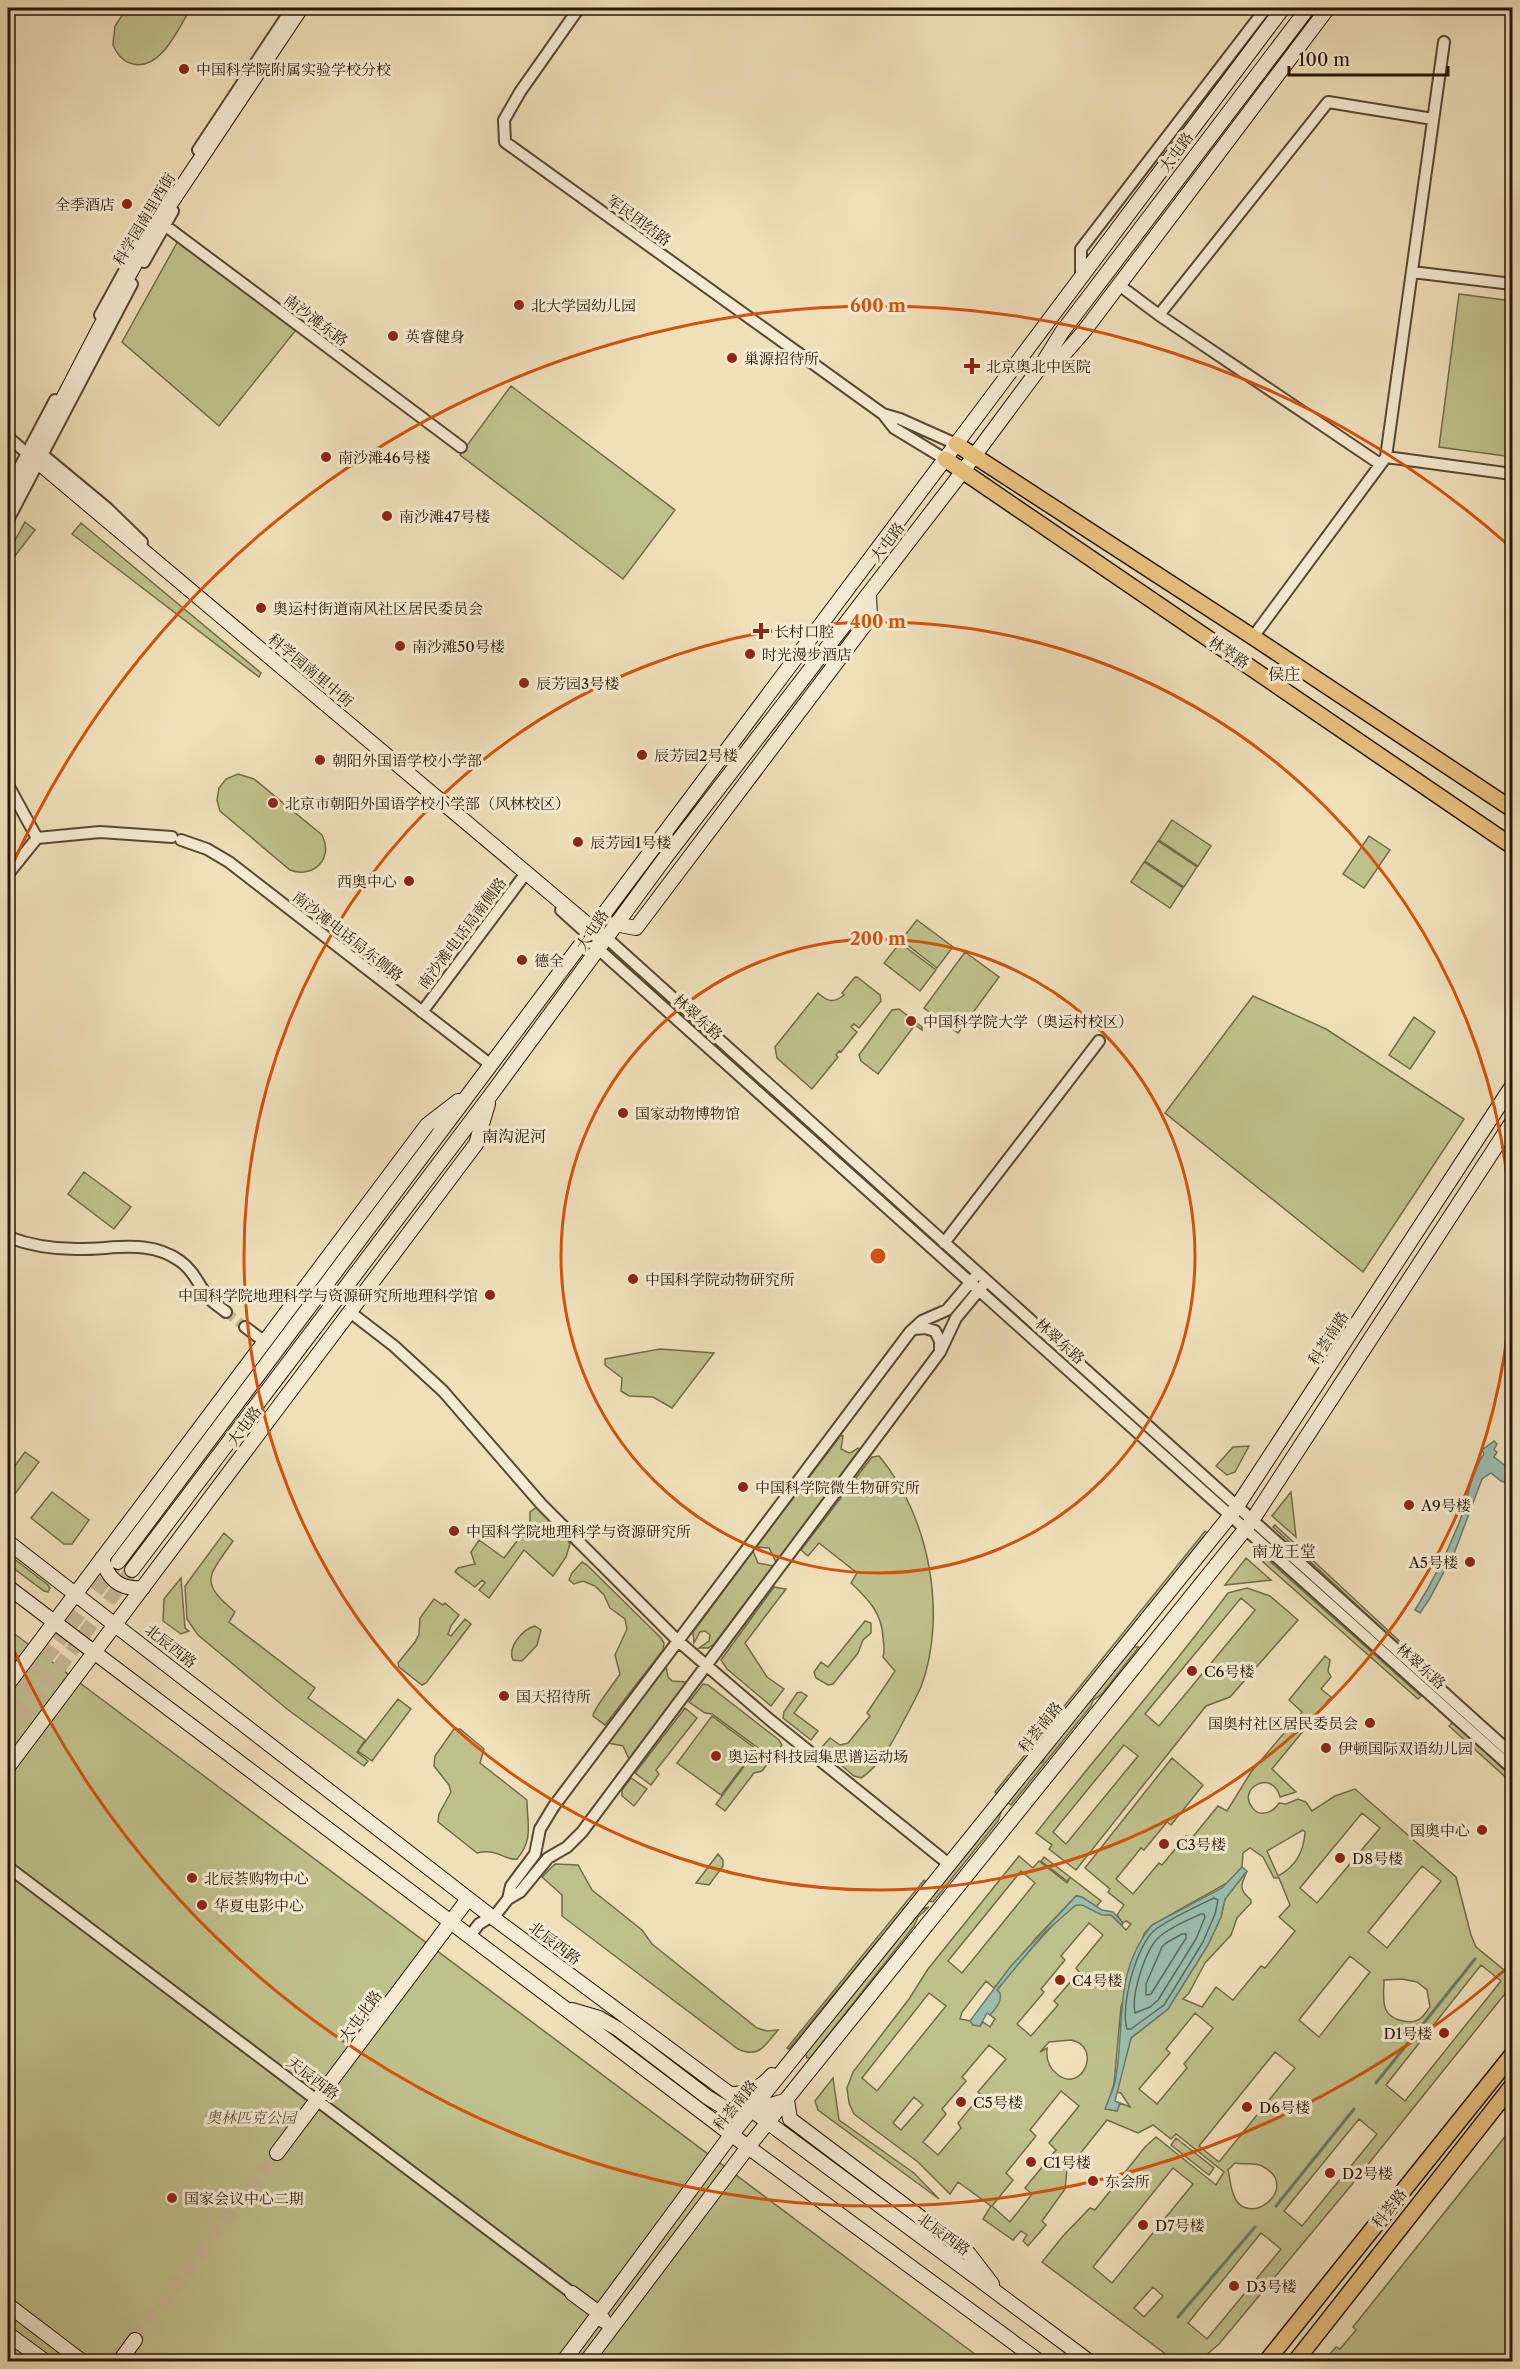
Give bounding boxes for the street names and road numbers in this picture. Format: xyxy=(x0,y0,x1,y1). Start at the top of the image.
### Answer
street label: 大屯路 xyxy=(1155,128,1197,176)
street label: 科学园南里西街 xyxy=(109,169,179,269)
street label: 军民团结路 xyxy=(603,190,675,250)
street label: 南沙滩东路 xyxy=(280,290,352,350)
street label: 大屯路 xyxy=(866,518,908,566)
street label: 科学园南里中街 xyxy=(265,629,357,711)
street label: 林萃路 xyxy=(1205,632,1253,672)
street label: 南沙滩电话局南侧路 xyxy=(414,873,510,993)
street label: 南沙滩电话局东侧路 xyxy=(289,887,407,985)
street label: 大屯路 xyxy=(572,906,612,954)
street label: 林翠东路 xyxy=(669,990,727,1044)
street label: 科荟南路 xyxy=(1304,1308,1352,1368)
street label: 林翠东路 xyxy=(1031,1314,1089,1368)
street label: 大屯路 xyxy=(223,1402,265,1450)
street label: 北辰西路 xyxy=(142,1620,200,1672)
street label: 林翠东路 xyxy=(1392,1639,1450,1693)
street label: 科荟南路 xyxy=(1014,1698,1066,1756)
street label: 北辰西路 xyxy=(525,1917,585,1969)
street label: 大屯北路 xyxy=(334,1986,386,2046)
street label: 天辰西路 xyxy=(283,2052,343,2104)
street label: 科荟南路 xyxy=(709,2076,761,2134)
street label: 科荟路 xyxy=(1367,2185,1411,2231)
street label: 北辰西路 xyxy=(914,2209,974,2259)

